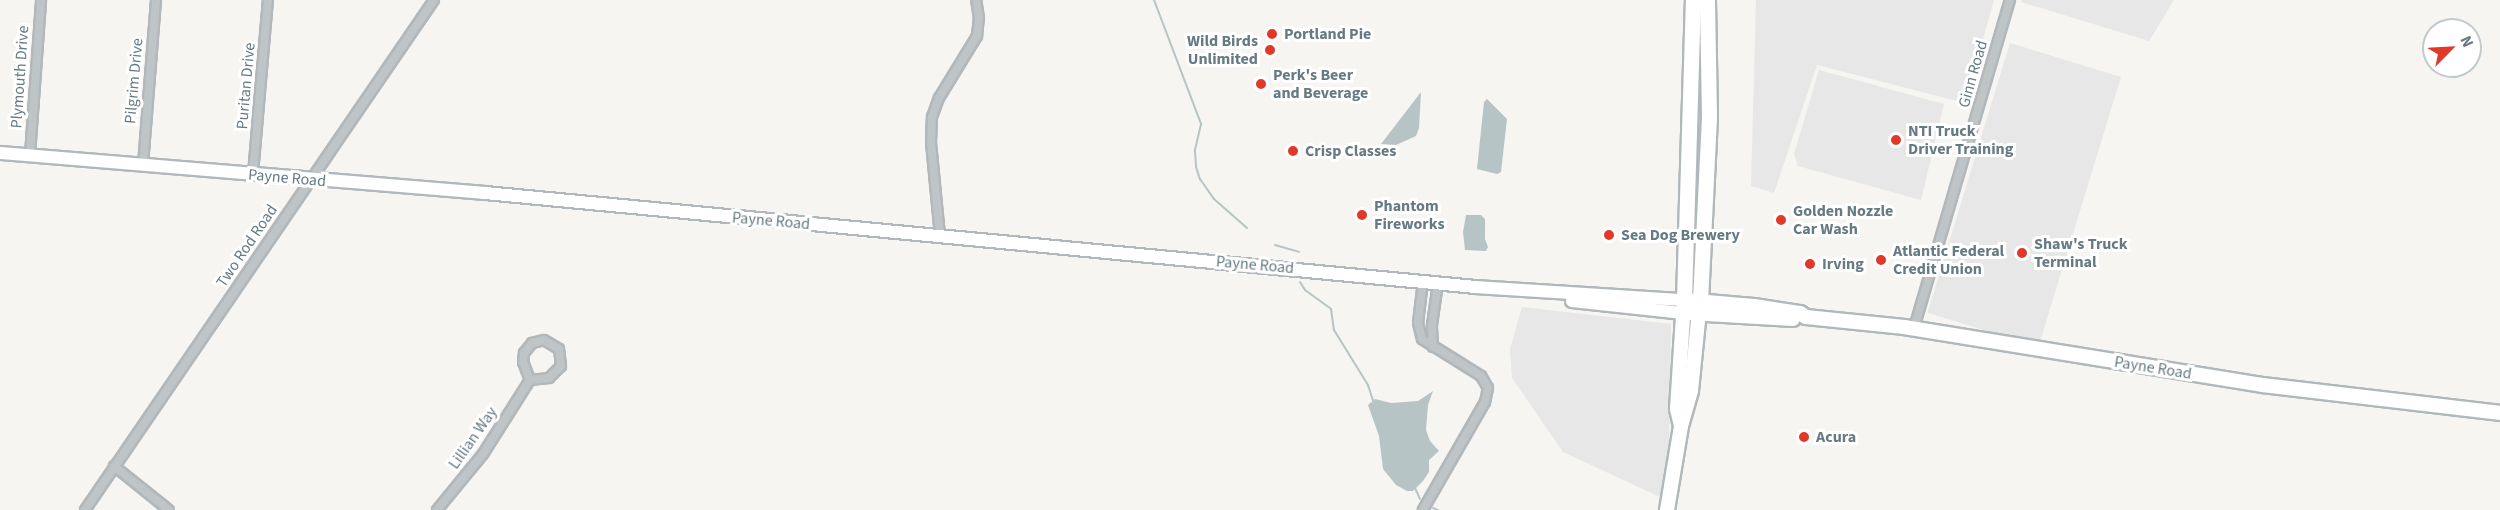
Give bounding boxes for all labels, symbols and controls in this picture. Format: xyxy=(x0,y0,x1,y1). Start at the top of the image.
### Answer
north arrow xyxy=(2422,18,2482,78)
place label: Portland Pie xyxy=(1284,24,1371,44)
street label: Plymouth Drive xyxy=(7,25,33,129)
marker: Portland Pie xyxy=(1265,27,1279,41)
place label: Wild Birds Unlimited xyxy=(1187,31,1258,69)
text: N xyxy=(2454,32,2479,51)
street label: Pilgrim Drive xyxy=(121,37,147,125)
street label: Ginn Road xyxy=(1954,38,1992,110)
street label: Puritan Drive xyxy=(233,42,259,130)
marker: Wild Birds Unlimited xyxy=(1263,43,1277,57)
place label: Perk's Beer and Beverage xyxy=(1273,65,1368,103)
marker: Perk's Beer and Beverage xyxy=(1254,77,1268,91)
place label: NTI Truck Driver Training xyxy=(1908,121,2013,159)
marker: NTI Truck Driver Training xyxy=(1889,133,1903,147)
place label: Crisp Classes xyxy=(1305,141,1396,161)
marker: Crisp Classes xyxy=(1286,144,1300,158)
street label: Payne Road xyxy=(247,165,327,191)
place label: Phantom Fireworks xyxy=(1374,196,1445,234)
street label: Two Rod Road xyxy=(212,201,282,291)
place label: Golden Nozzle Car Wash xyxy=(1793,201,1893,239)
street label: Payne Road xyxy=(731,208,811,234)
marker: Phantom Fireworks xyxy=(1355,208,1369,222)
marker: Golden Nozzle Car Wash xyxy=(1774,213,1788,227)
place label: Sea Dog Brewery xyxy=(1621,225,1740,245)
marker: Sea Dog Brewery xyxy=(1602,228,1616,242)
place label: Shaw's Truck Terminal xyxy=(2034,234,2128,272)
place label: Atlantic Federal Credit Union xyxy=(1893,241,2004,279)
marker: Shaw's Truck Terminal xyxy=(2015,246,2029,260)
street label: Payne Road xyxy=(1215,252,1295,278)
marker: Atlantic Federal Credit Union xyxy=(1874,253,1888,267)
place label: Irving xyxy=(1822,254,1864,274)
marker: Irving xyxy=(1803,257,1817,271)
street label: Payne Road xyxy=(2113,352,2193,384)
street label: Lillian Way xyxy=(445,403,501,473)
place label: Acura xyxy=(1816,427,1856,447)
marker: Acura xyxy=(1797,430,1811,444)

